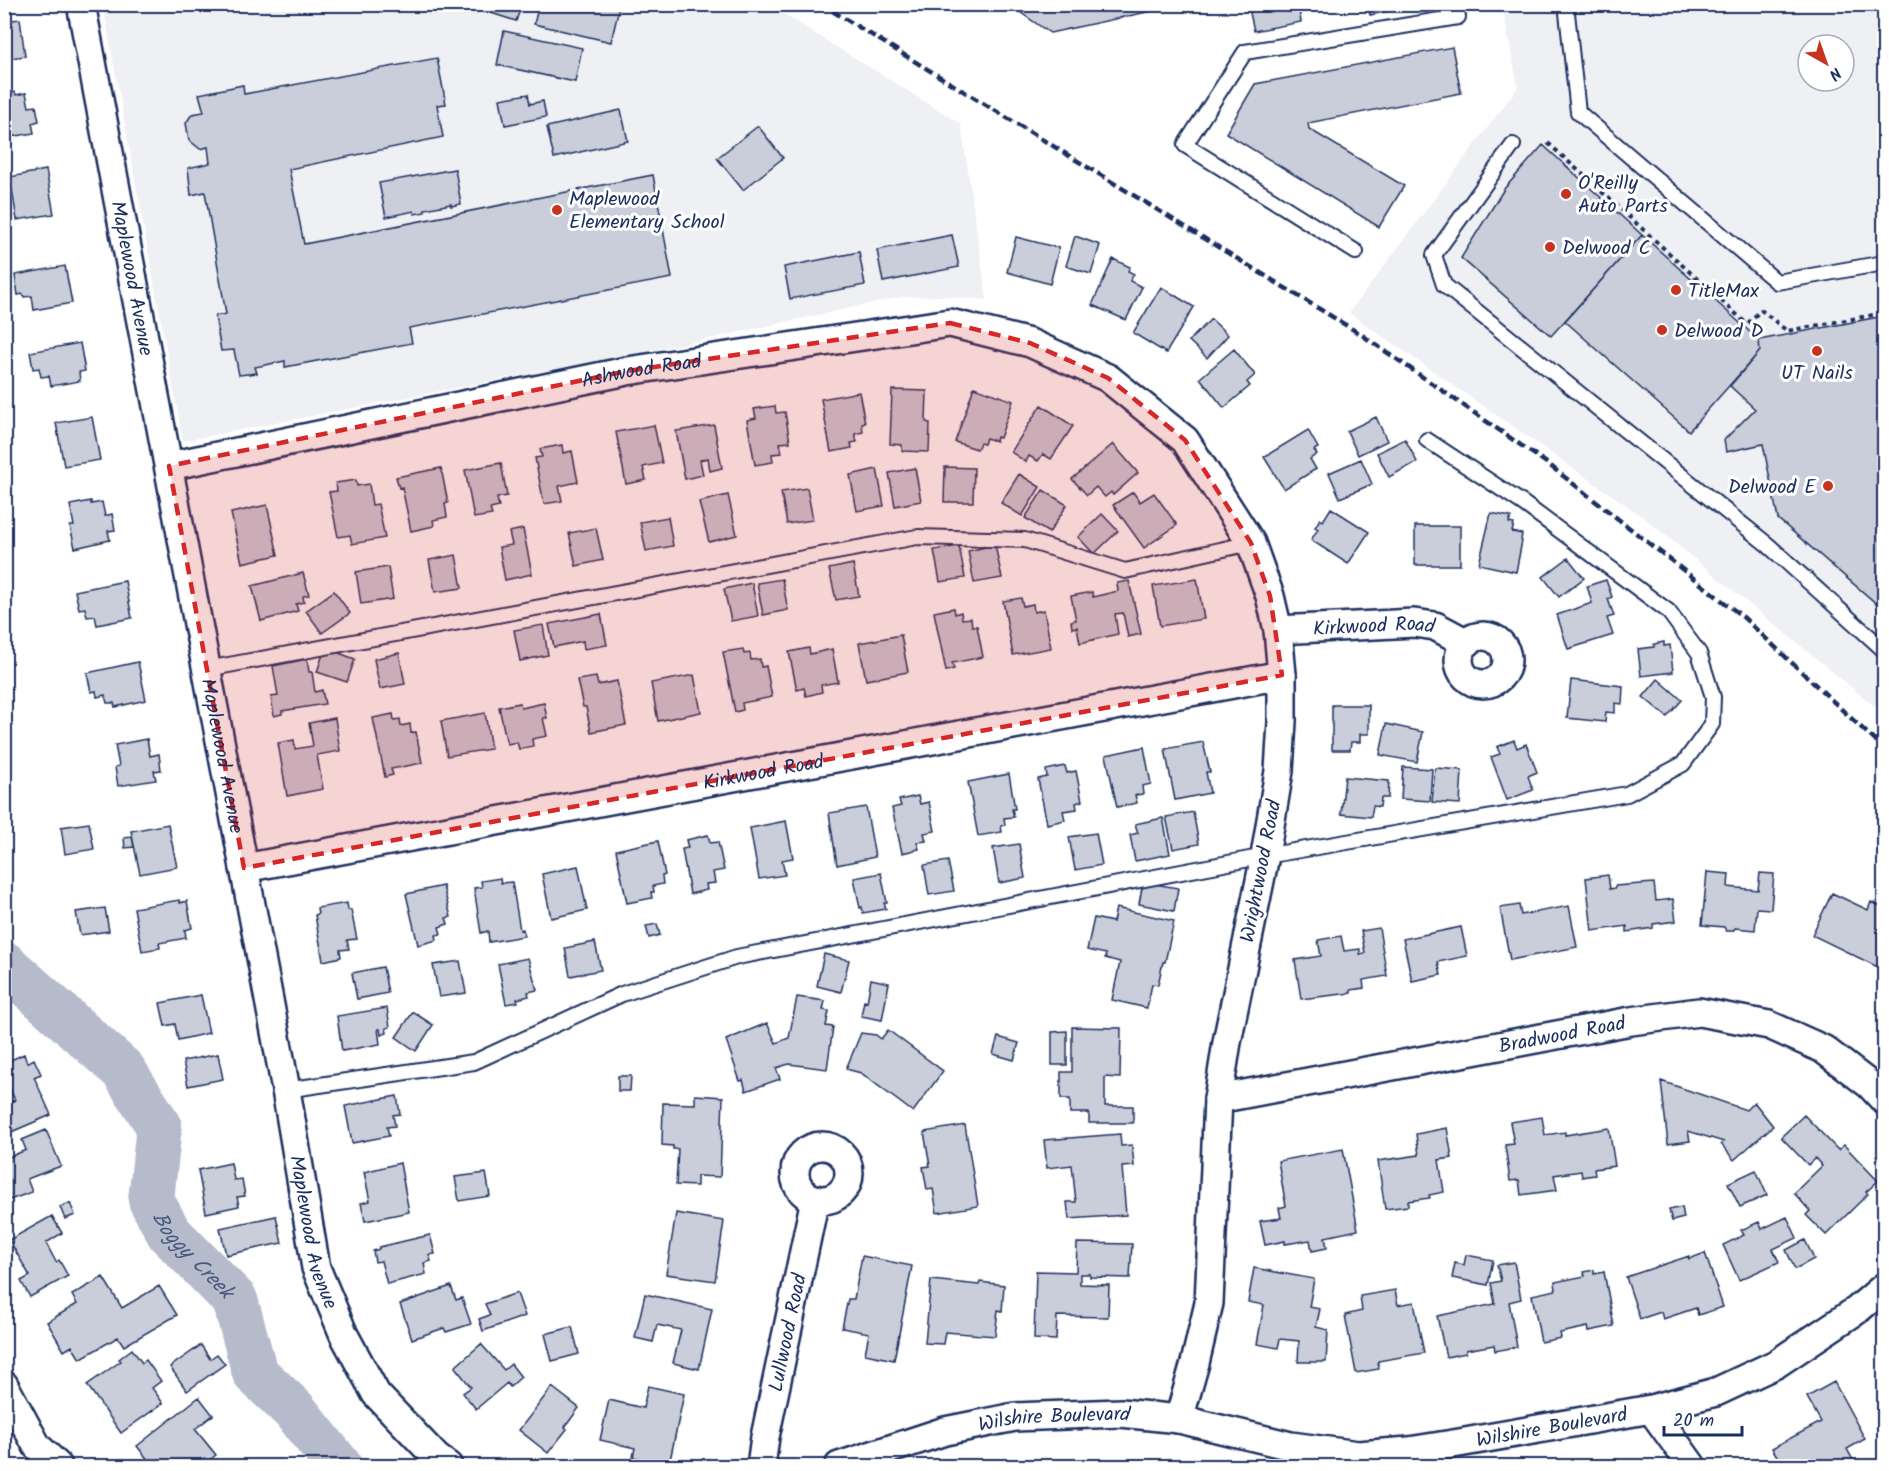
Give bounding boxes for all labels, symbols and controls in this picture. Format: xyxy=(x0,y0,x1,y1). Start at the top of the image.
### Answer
north arrow xyxy=(1796,33,1856,93)
text: N xyxy=(1823,61,1847,86)
place label: O'Reilly Auto Parts xyxy=(1578,168,1668,223)
place label: Maplewood Elementary School xyxy=(569,184,725,239)
marker: O'Reilly Auto Parts xyxy=(1559,187,1573,201)
street label: Maplewood Avenue xyxy=(100,198,161,359)
marker: Maplewood Elementary School xyxy=(550,203,564,217)
place label: Delwood C xyxy=(1562,233,1650,265)
marker: Delwood C xyxy=(1543,240,1557,254)
place label: TitleMax xyxy=(1688,276,1759,308)
marker: TitleMax xyxy=(1669,283,1683,297)
place label: Delwood D xyxy=(1674,316,1763,348)
marker: Delwood D xyxy=(1655,323,1669,337)
marker: UT Nails xyxy=(1810,344,1824,358)
street label: Ashwood Road xyxy=(579,346,705,398)
place label: UT Nails xyxy=(1781,358,1853,390)
place label: Delwood E xyxy=(1728,472,1817,504)
marker: Delwood E xyxy=(1821,479,1835,493)
street label: Kirkwood Road xyxy=(1312,609,1438,646)
street label: Maplewood Avenue xyxy=(191,676,251,836)
street label: Kirkwood Road xyxy=(700,746,828,800)
street label: Wrightwood Road xyxy=(1232,796,1292,945)
street label: Bradwood Road xyxy=(1496,1008,1629,1064)
street label: Maplewood Avenue xyxy=(279,1153,345,1315)
water label: Boggy Creek xyxy=(142,1206,243,1310)
street label: Lullwood Road xyxy=(761,1270,817,1395)
street label: Wilshire Boulevard xyxy=(976,1399,1133,1442)
street label: Wilshire Boulevard xyxy=(1474,1399,1631,1458)
scale bar xyxy=(1664,1399,1742,1437)
text: 20 m xyxy=(1673,1407,1714,1436)

